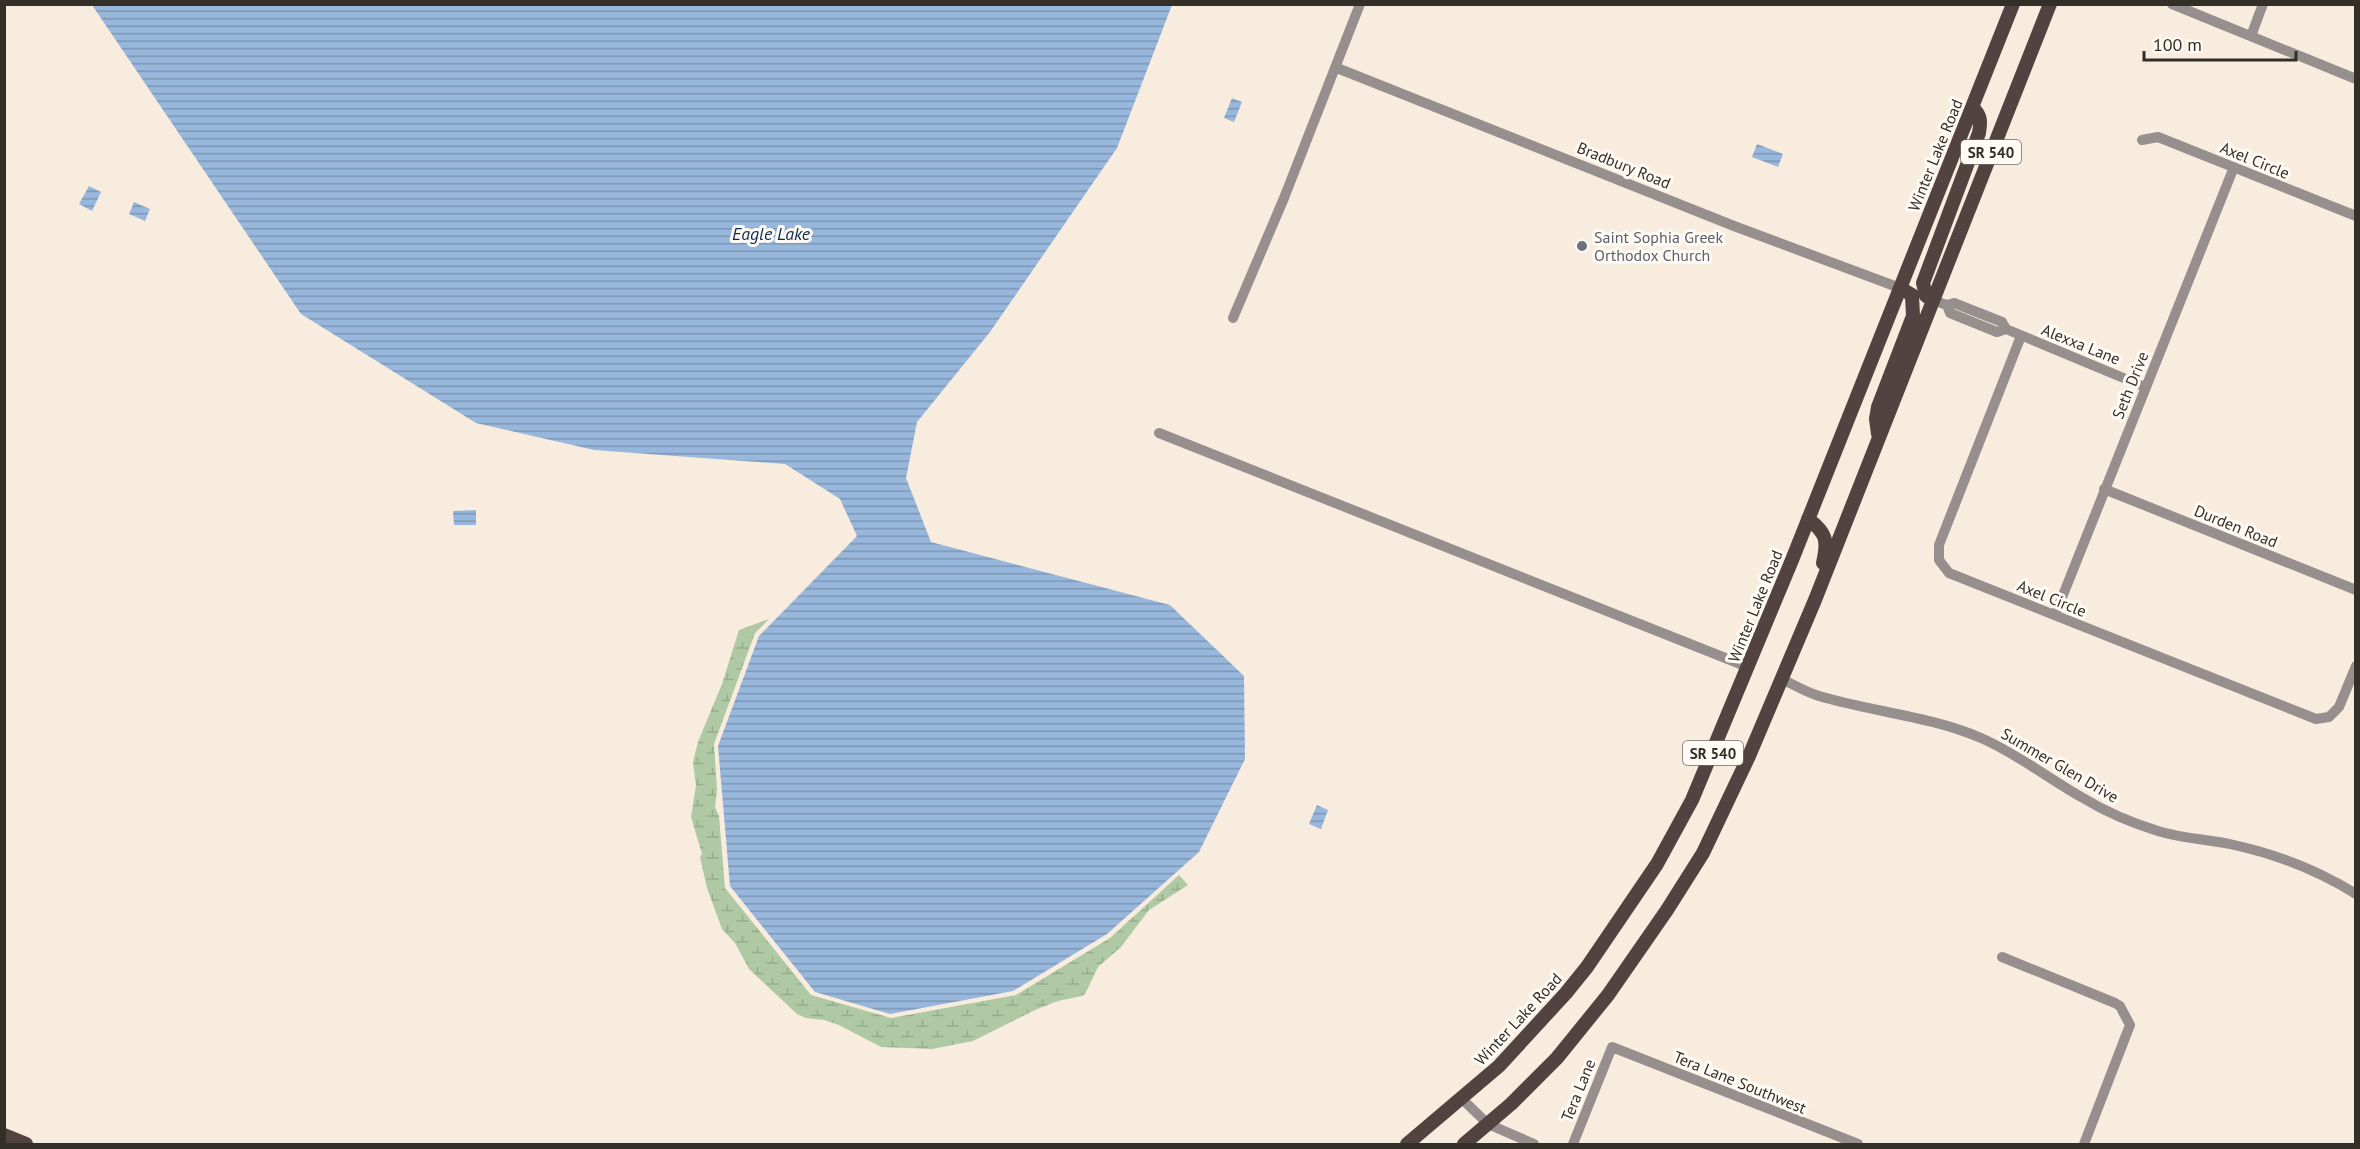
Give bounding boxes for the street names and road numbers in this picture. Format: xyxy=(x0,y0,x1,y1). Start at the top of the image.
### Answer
street label: Winter Lake Road xyxy=(1903,96,1967,214)
street label: Bradbury Road xyxy=(1574,137,1674,193)
street label: Axel Circle xyxy=(2218,137,2292,183)
road number: SR 540 xyxy=(1961,140,2021,164)
street label: Alexxa Lane xyxy=(2039,319,2123,369)
street label: Seth Drive xyxy=(2107,348,2153,422)
street label: Durden Road xyxy=(2191,500,2281,552)
street label: Winter Lake Road xyxy=(1723,547,1787,665)
street label: Axel Circle xyxy=(2015,575,2089,621)
street label: Summer Glen Drive xyxy=(1998,723,2122,807)
road number: SR 540 xyxy=(1683,741,1743,765)
street label: Winter Lake Road xyxy=(1470,969,1566,1069)
street label: Tera Lane Southwest xyxy=(1671,1046,1810,1118)
street label: Tera Lane xyxy=(1556,1056,1600,1124)

